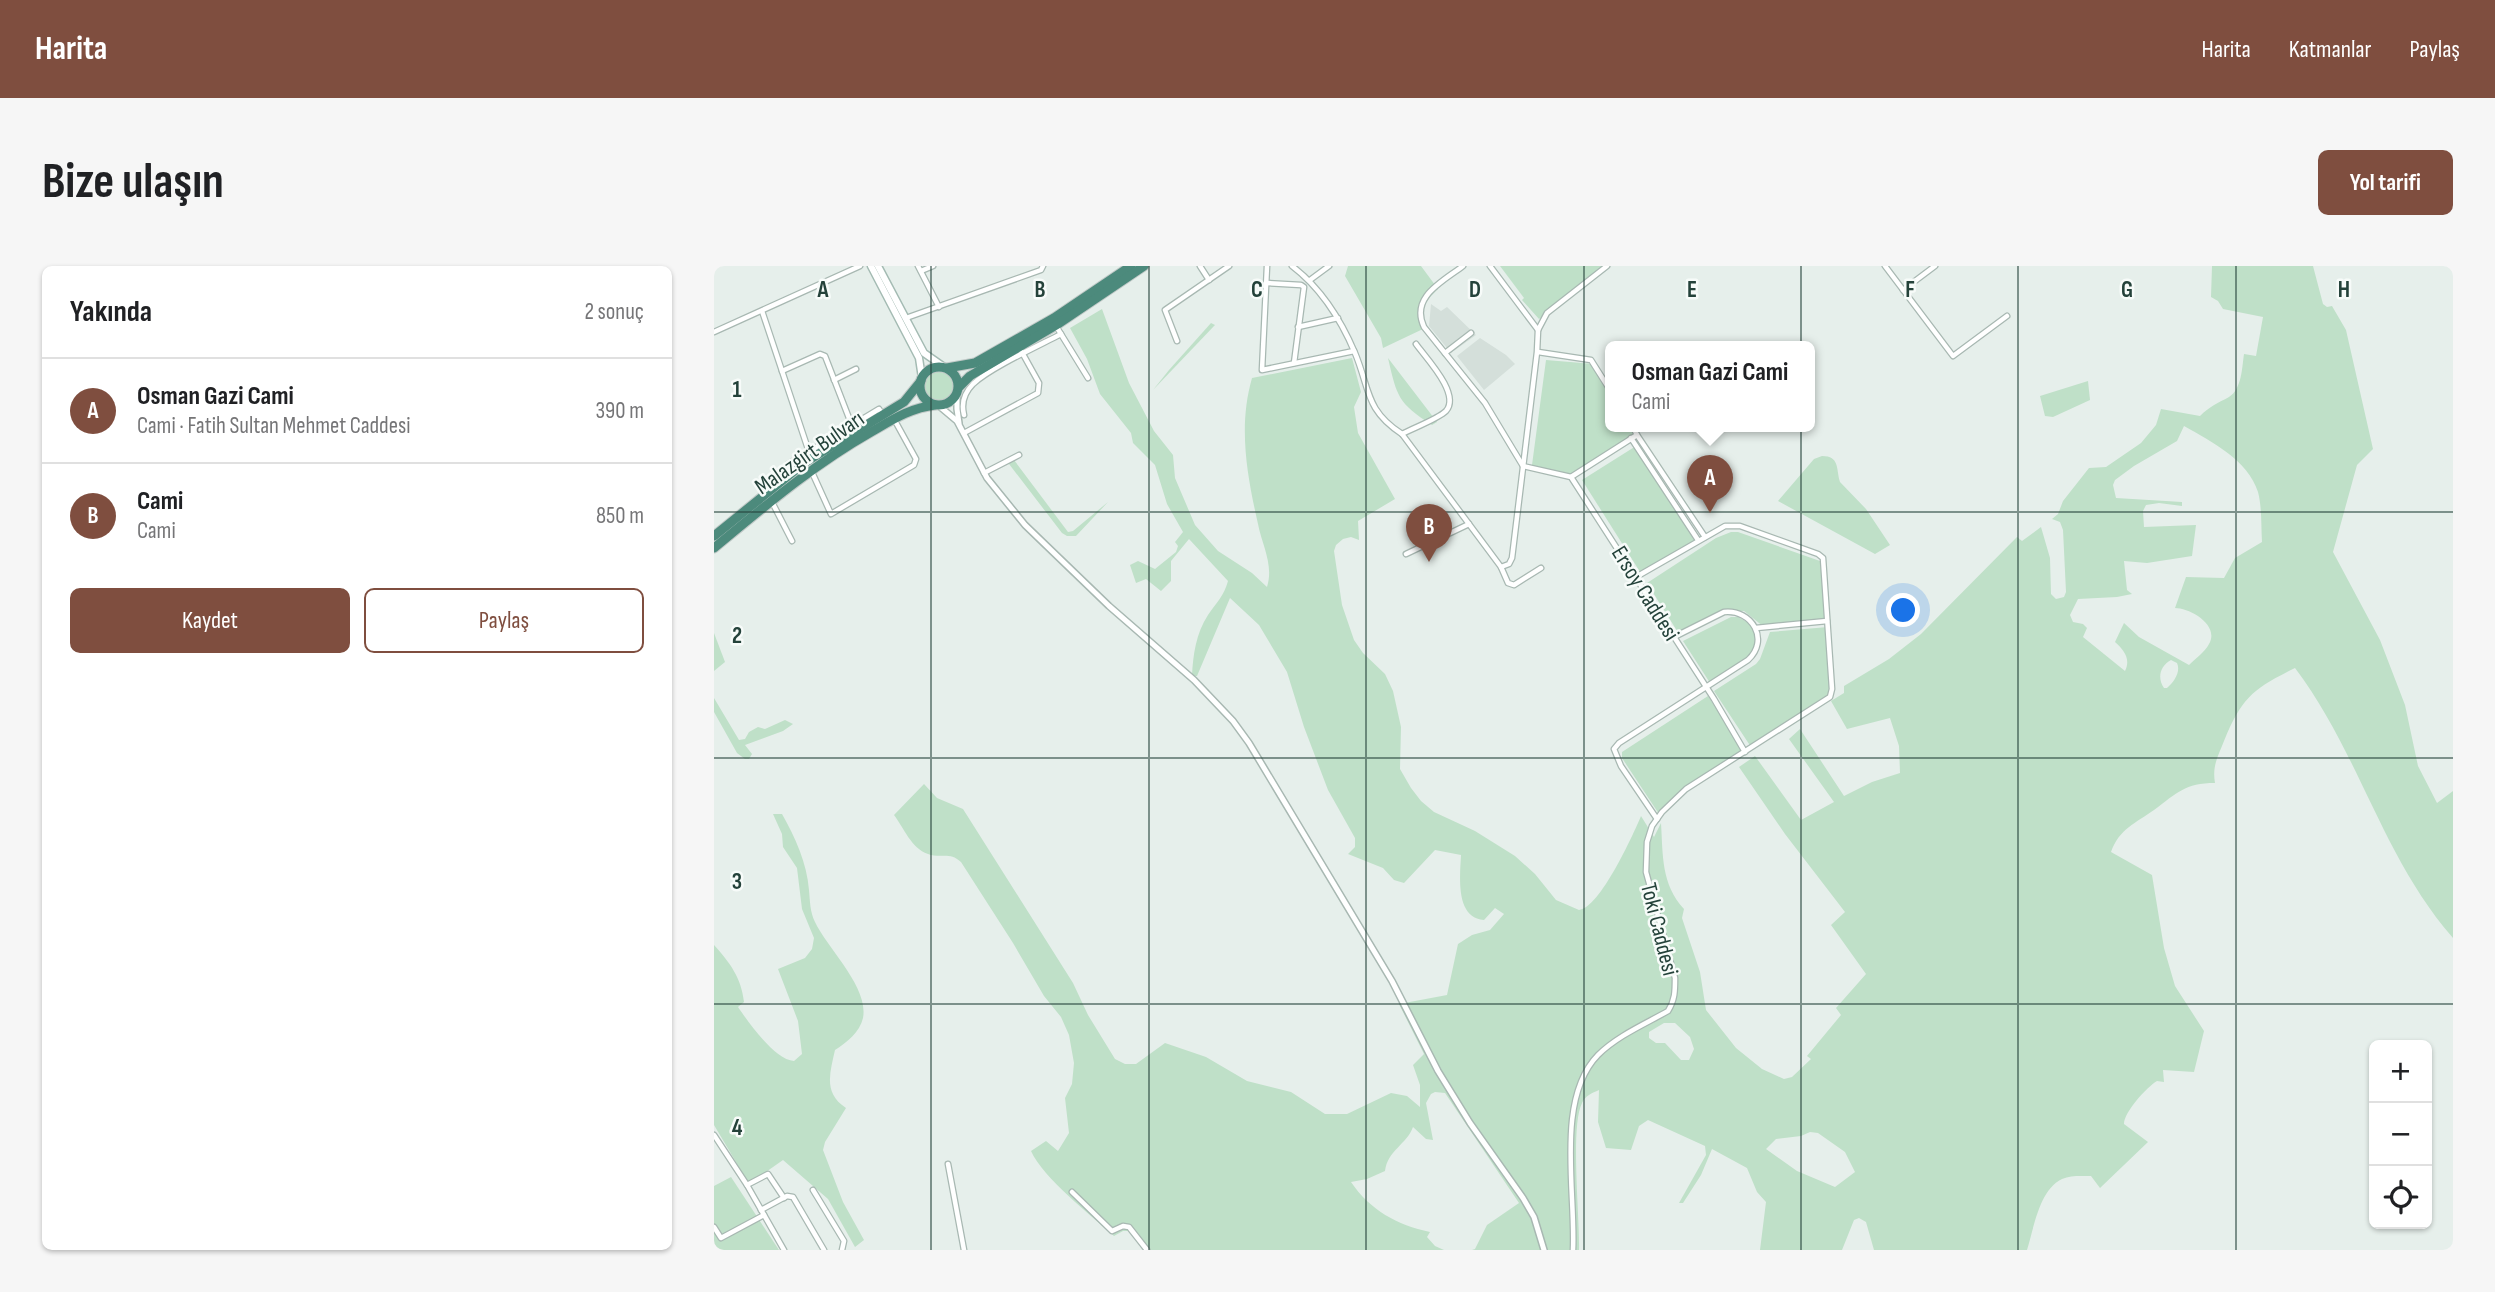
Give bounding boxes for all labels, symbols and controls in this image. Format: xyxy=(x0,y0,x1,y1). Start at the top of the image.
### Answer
text: Harita xyxy=(35,29,107,69)
text: Harita xyxy=(2201,35,2251,64)
text: Katmanlar xyxy=(2289,35,2372,64)
text: Paylaş xyxy=(2410,35,2460,64)
button: Yol tarifi xyxy=(2318,150,2453,215)
text: Bize ulaşın xyxy=(42,153,224,212)
text: A xyxy=(817,276,830,304)
text: B xyxy=(1035,276,1046,304)
text: C xyxy=(1251,276,1263,304)
text: D xyxy=(1469,276,1481,304)
text: E xyxy=(1687,276,1697,304)
text: F xyxy=(1905,276,1915,304)
text: G xyxy=(2121,276,2133,304)
text: H xyxy=(2338,276,2350,304)
text: Yakında xyxy=(70,294,152,330)
text: 2 sonuç xyxy=(584,298,644,326)
popup xyxy=(1605,341,1815,432)
text: Osman Gazi Cami xyxy=(1632,357,1788,388)
text: 1 xyxy=(732,376,742,404)
text: Osman Gazi Cami xyxy=(137,381,294,412)
text: Cami xyxy=(1632,388,1670,416)
text: A xyxy=(88,397,98,425)
text: 390 m xyxy=(595,397,644,425)
street label: Malazgirt Bulvarı xyxy=(749,405,870,501)
text: Cami · Fatih Sultan Mehmet Caddesi xyxy=(137,412,410,440)
pin: A xyxy=(1687,455,1733,513)
text: Cami xyxy=(137,486,183,517)
text: B xyxy=(88,502,98,530)
text: 850 m xyxy=(596,502,644,530)
pin: B xyxy=(1406,504,1452,562)
text: Cami xyxy=(137,517,176,545)
street label: Ersoy Caddesi xyxy=(1605,541,1685,646)
button: Kaydet xyxy=(70,588,350,653)
button: Paylaş xyxy=(364,588,644,653)
your location xyxy=(1886,593,1920,627)
text: 2 xyxy=(732,622,742,650)
text: 3 xyxy=(732,868,742,896)
street label: Toki Caddesi xyxy=(1634,880,1684,979)
map controls xyxy=(2369,1040,2432,1229)
button: + xyxy=(2369,1040,2432,1103)
button: − xyxy=(2369,1103,2432,1166)
text: 4 xyxy=(732,1114,743,1142)
button: locate xyxy=(2369,1166,2432,1229)

